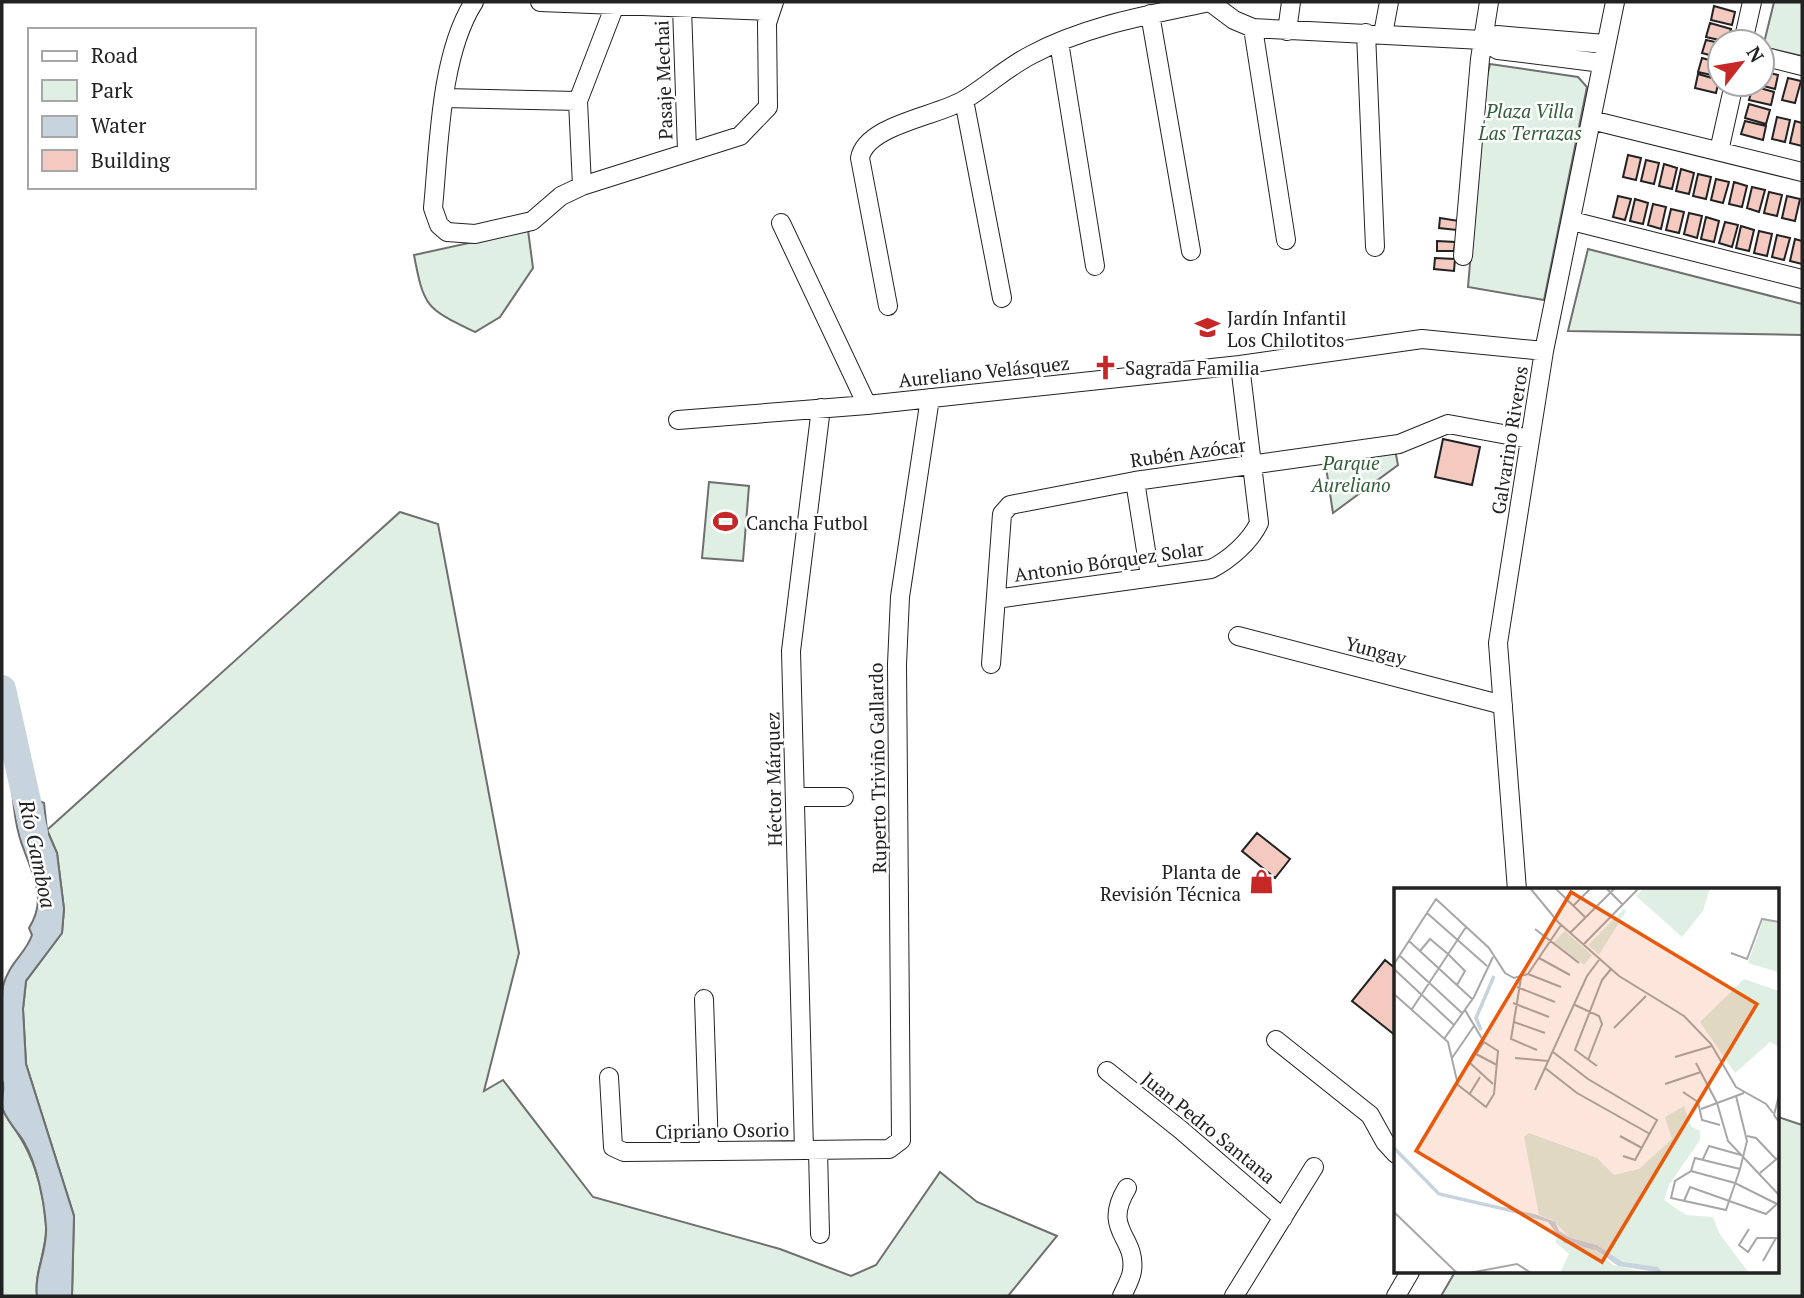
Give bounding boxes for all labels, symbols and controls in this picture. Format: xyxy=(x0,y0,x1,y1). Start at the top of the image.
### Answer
street label: Pasaje Mechai xyxy=(648,20,678,140)
legend xyxy=(28,28,256,189)
north arrow xyxy=(1706,28,1776,98)
text: Road xyxy=(91,41,138,69)
text: N xyxy=(1742,41,1771,67)
text: Park xyxy=(91,76,133,104)
park label: Plaza Villa Las Terrazas xyxy=(1477,98,1582,145)
text: Water xyxy=(91,111,146,139)
text: Building xyxy=(91,146,171,174)
place label: Jardín Infantil Los Chilotitos xyxy=(1227,305,1346,352)
school or university icon: Jardín Infantil Los Chilotitos xyxy=(1193,314,1221,342)
street label: Aureliano Velásquez xyxy=(897,350,1071,392)
church icon: Sagrada Familia xyxy=(1091,353,1119,381)
place label: Sagrada Familia xyxy=(1125,355,1260,380)
street label: Galvarino Riveros xyxy=(1485,364,1533,516)
street label: Rubén Azócar xyxy=(1128,431,1248,473)
park label: Parque Aureliano xyxy=(1310,450,1391,497)
sports icon: Cancha Futbol xyxy=(712,508,740,536)
place label: Cancha Futbol xyxy=(746,510,868,535)
street label: Antonio Bórquez Solar xyxy=(1013,535,1206,587)
street label: Yungay xyxy=(1343,630,1410,670)
street label: Ruperto Triviño Gallardo xyxy=(863,662,891,874)
street label: Héctor Márquez xyxy=(759,711,787,847)
water label: Río Gamboa xyxy=(13,796,63,911)
place label: Planta de Revisión Técnica xyxy=(1100,859,1241,906)
shop icon: Planta de Revisión Técnica xyxy=(1247,868,1275,896)
inset map xyxy=(1394,888,1780,1274)
street label: Juan Pedro Santana xyxy=(1137,1065,1281,1189)
street label: Cipriano Osorio xyxy=(655,1116,789,1144)

